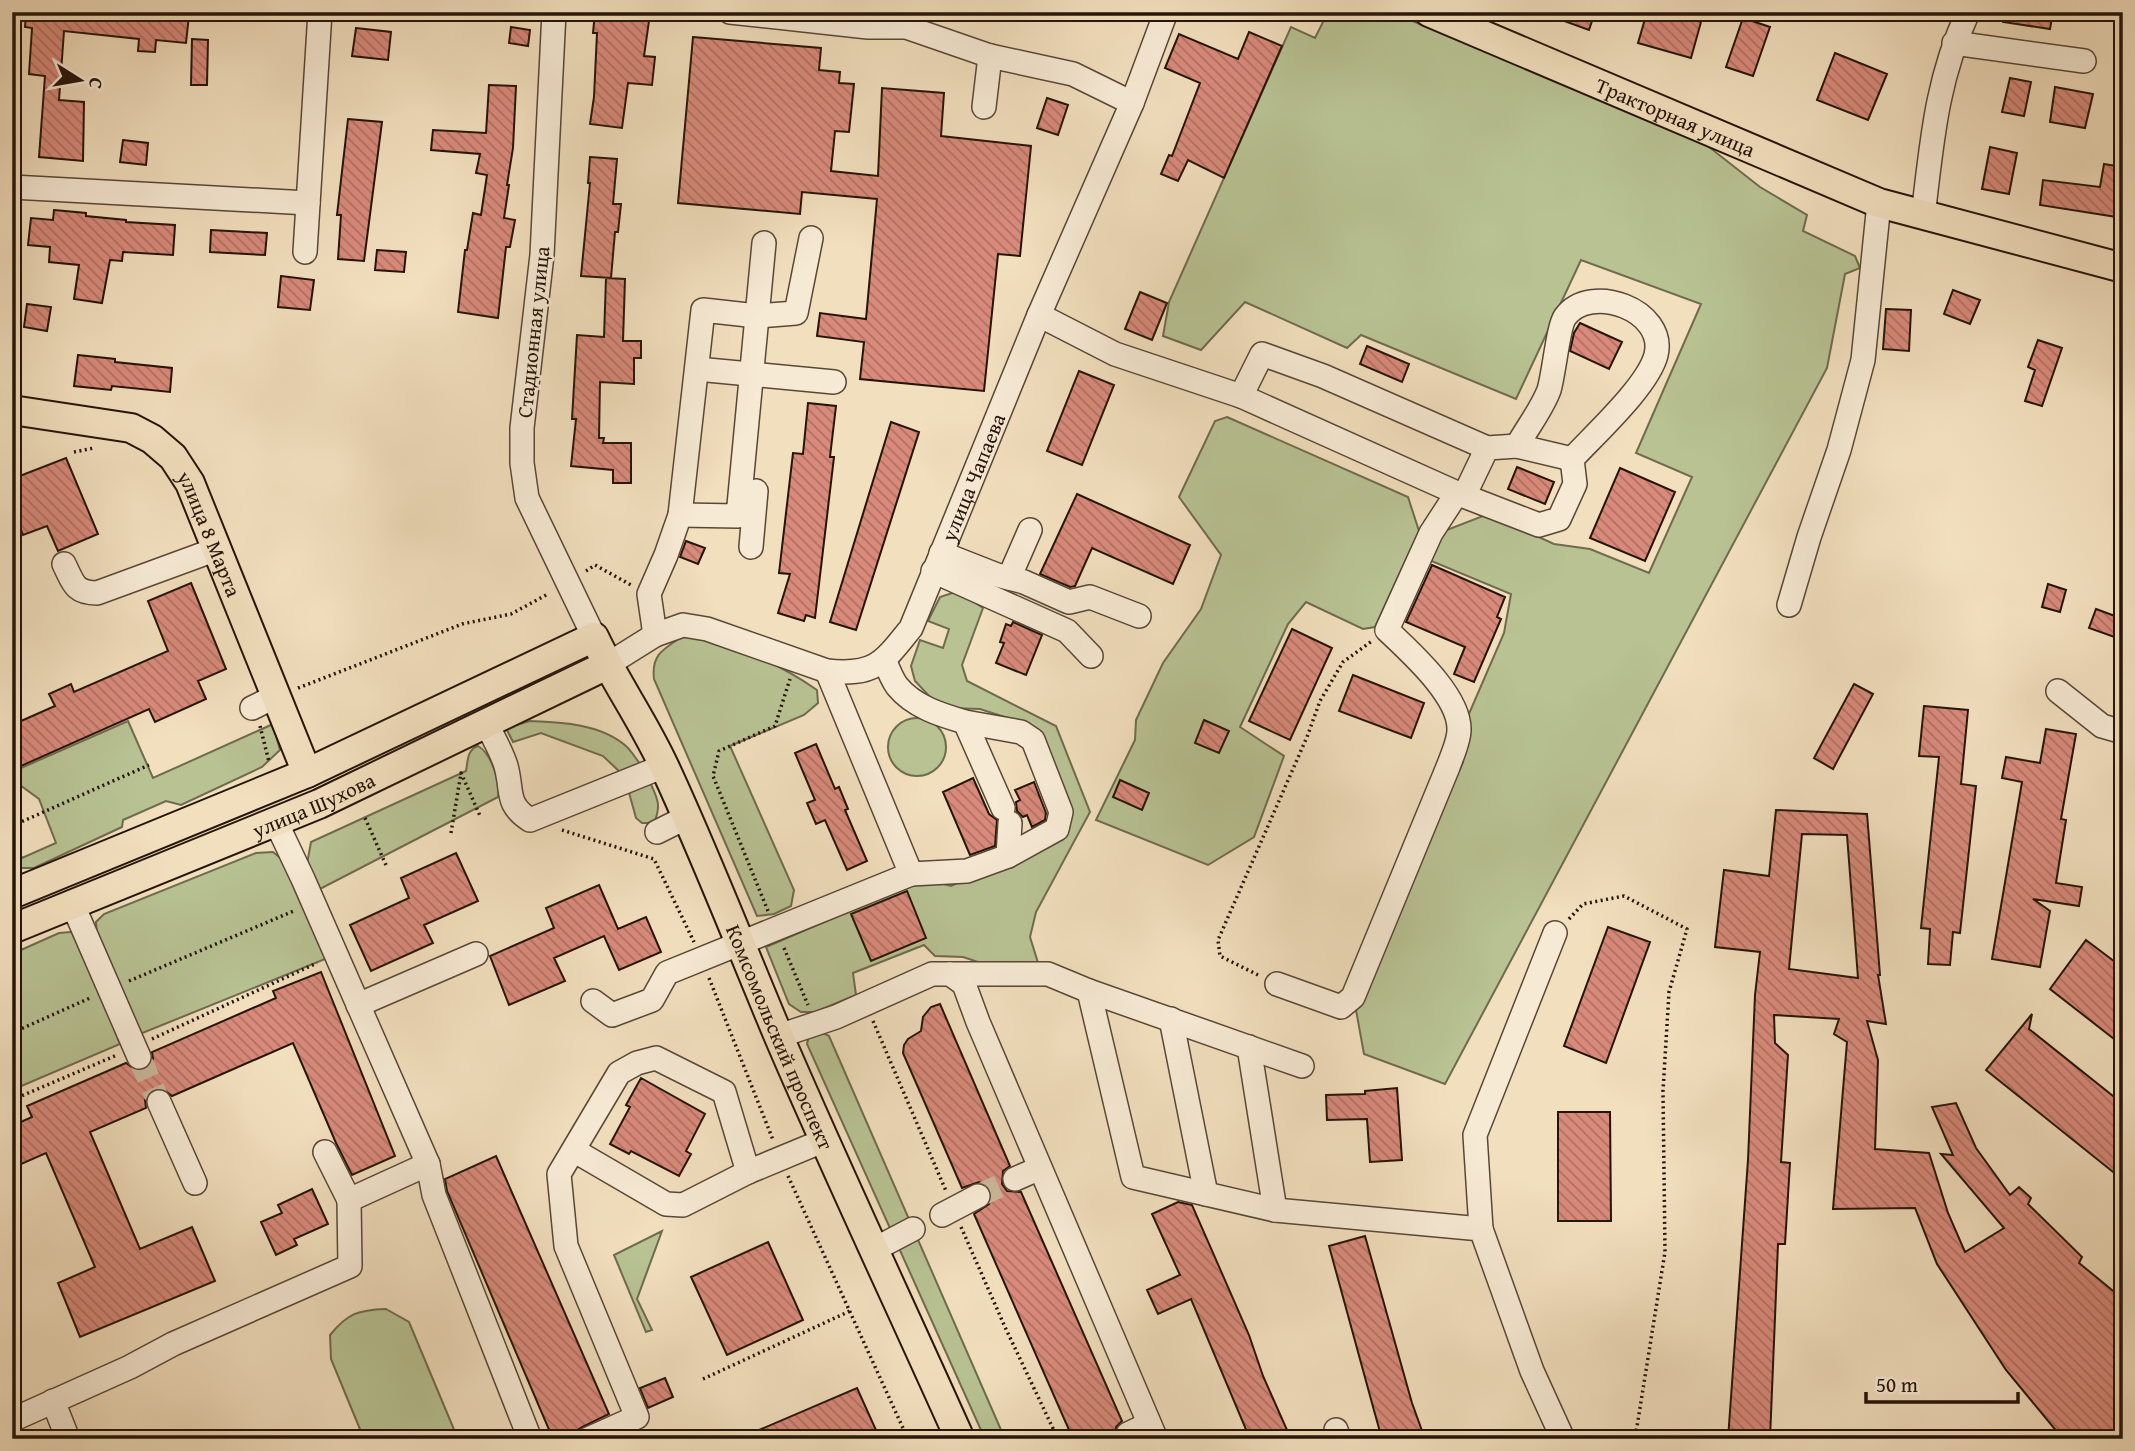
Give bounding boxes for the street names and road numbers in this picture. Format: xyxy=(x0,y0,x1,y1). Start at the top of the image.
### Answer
street label: Тракторная улица xyxy=(1591,69,1760,164)
street label: Стадионная улица xyxy=(509,245,557,419)
street label: улица Чапаева xyxy=(932,408,1013,547)
street label: улица 8 Марта xyxy=(169,463,250,601)
street label: улица Шухова xyxy=(246,764,380,846)
street label: Комсомольский проспект xyxy=(719,920,842,1154)

